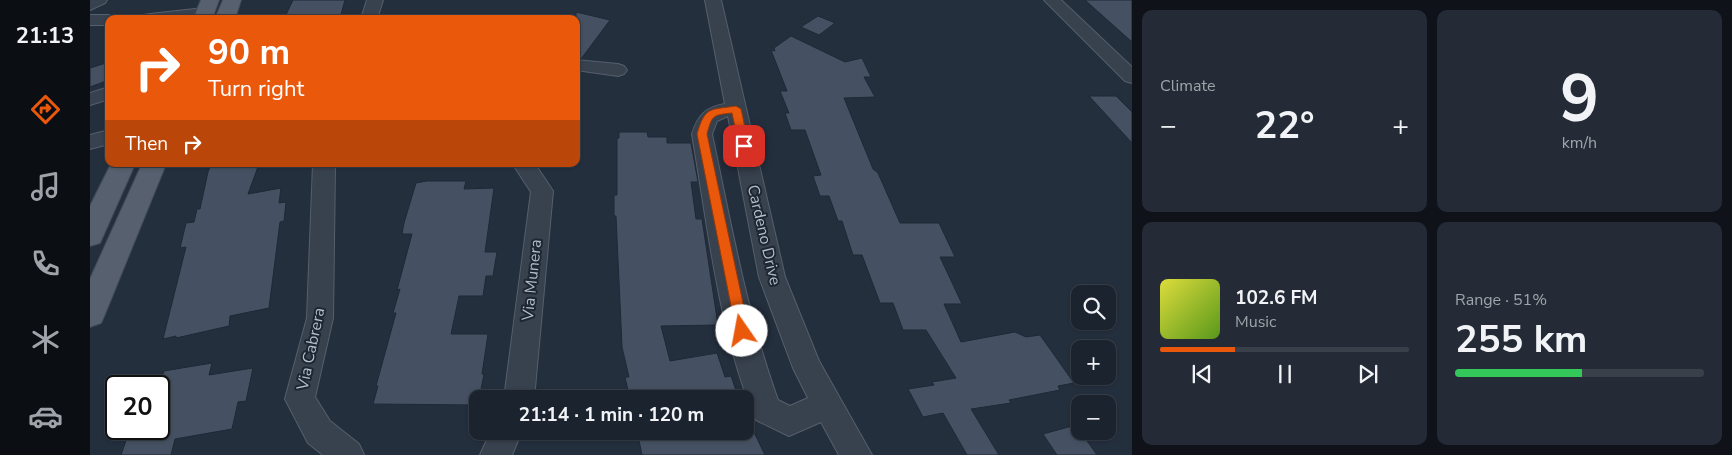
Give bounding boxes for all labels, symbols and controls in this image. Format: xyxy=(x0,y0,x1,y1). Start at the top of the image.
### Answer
text: 21:13 xyxy=(16,21,74,51)
text: 90 m xyxy=(208,29,290,76)
icon: right xyxy=(125,35,190,100)
text: 9 xyxy=(1560,55,1599,144)
text: Turn right xyxy=(208,74,304,104)
text: Climate xyxy=(1160,75,1215,97)
icon: directions xyxy=(28,92,63,127)
text: 22° xyxy=(1254,100,1315,151)
text: − xyxy=(1160,107,1177,145)
text: + xyxy=(1392,107,1409,145)
pin xyxy=(723,125,765,167)
icon: right xyxy=(178,130,206,158)
text: Then xyxy=(125,131,168,157)
icon: arrive xyxy=(730,132,758,160)
text: km/h xyxy=(1562,132,1597,154)
icon: music xyxy=(28,169,63,204)
street label: Cardeno Drive xyxy=(742,183,786,287)
street label: Via Munera xyxy=(517,238,547,323)
icon: phone xyxy=(28,246,63,281)
map controls xyxy=(1071,285,1116,440)
button: search xyxy=(1071,285,1116,330)
text: 102.6 FM xyxy=(1235,285,1318,311)
text: Range · 51% xyxy=(1455,289,1547,311)
position arrow xyxy=(715,304,767,356)
street label: Via Cabrera xyxy=(291,306,330,393)
text: Music xyxy=(1235,311,1276,333)
text: 255 km xyxy=(1455,314,1587,365)
icon: climate xyxy=(28,322,63,357)
button: + xyxy=(1071,340,1116,385)
icon: previous xyxy=(1188,360,1216,388)
icon: pause xyxy=(1271,360,1299,388)
icon: next xyxy=(1354,360,1382,388)
speed limit sign: 20 xyxy=(105,375,170,440)
button: − xyxy=(1071,395,1116,440)
icon: car xyxy=(28,399,63,434)
text: 21:14 · 1 min · 120 m xyxy=(519,402,704,428)

